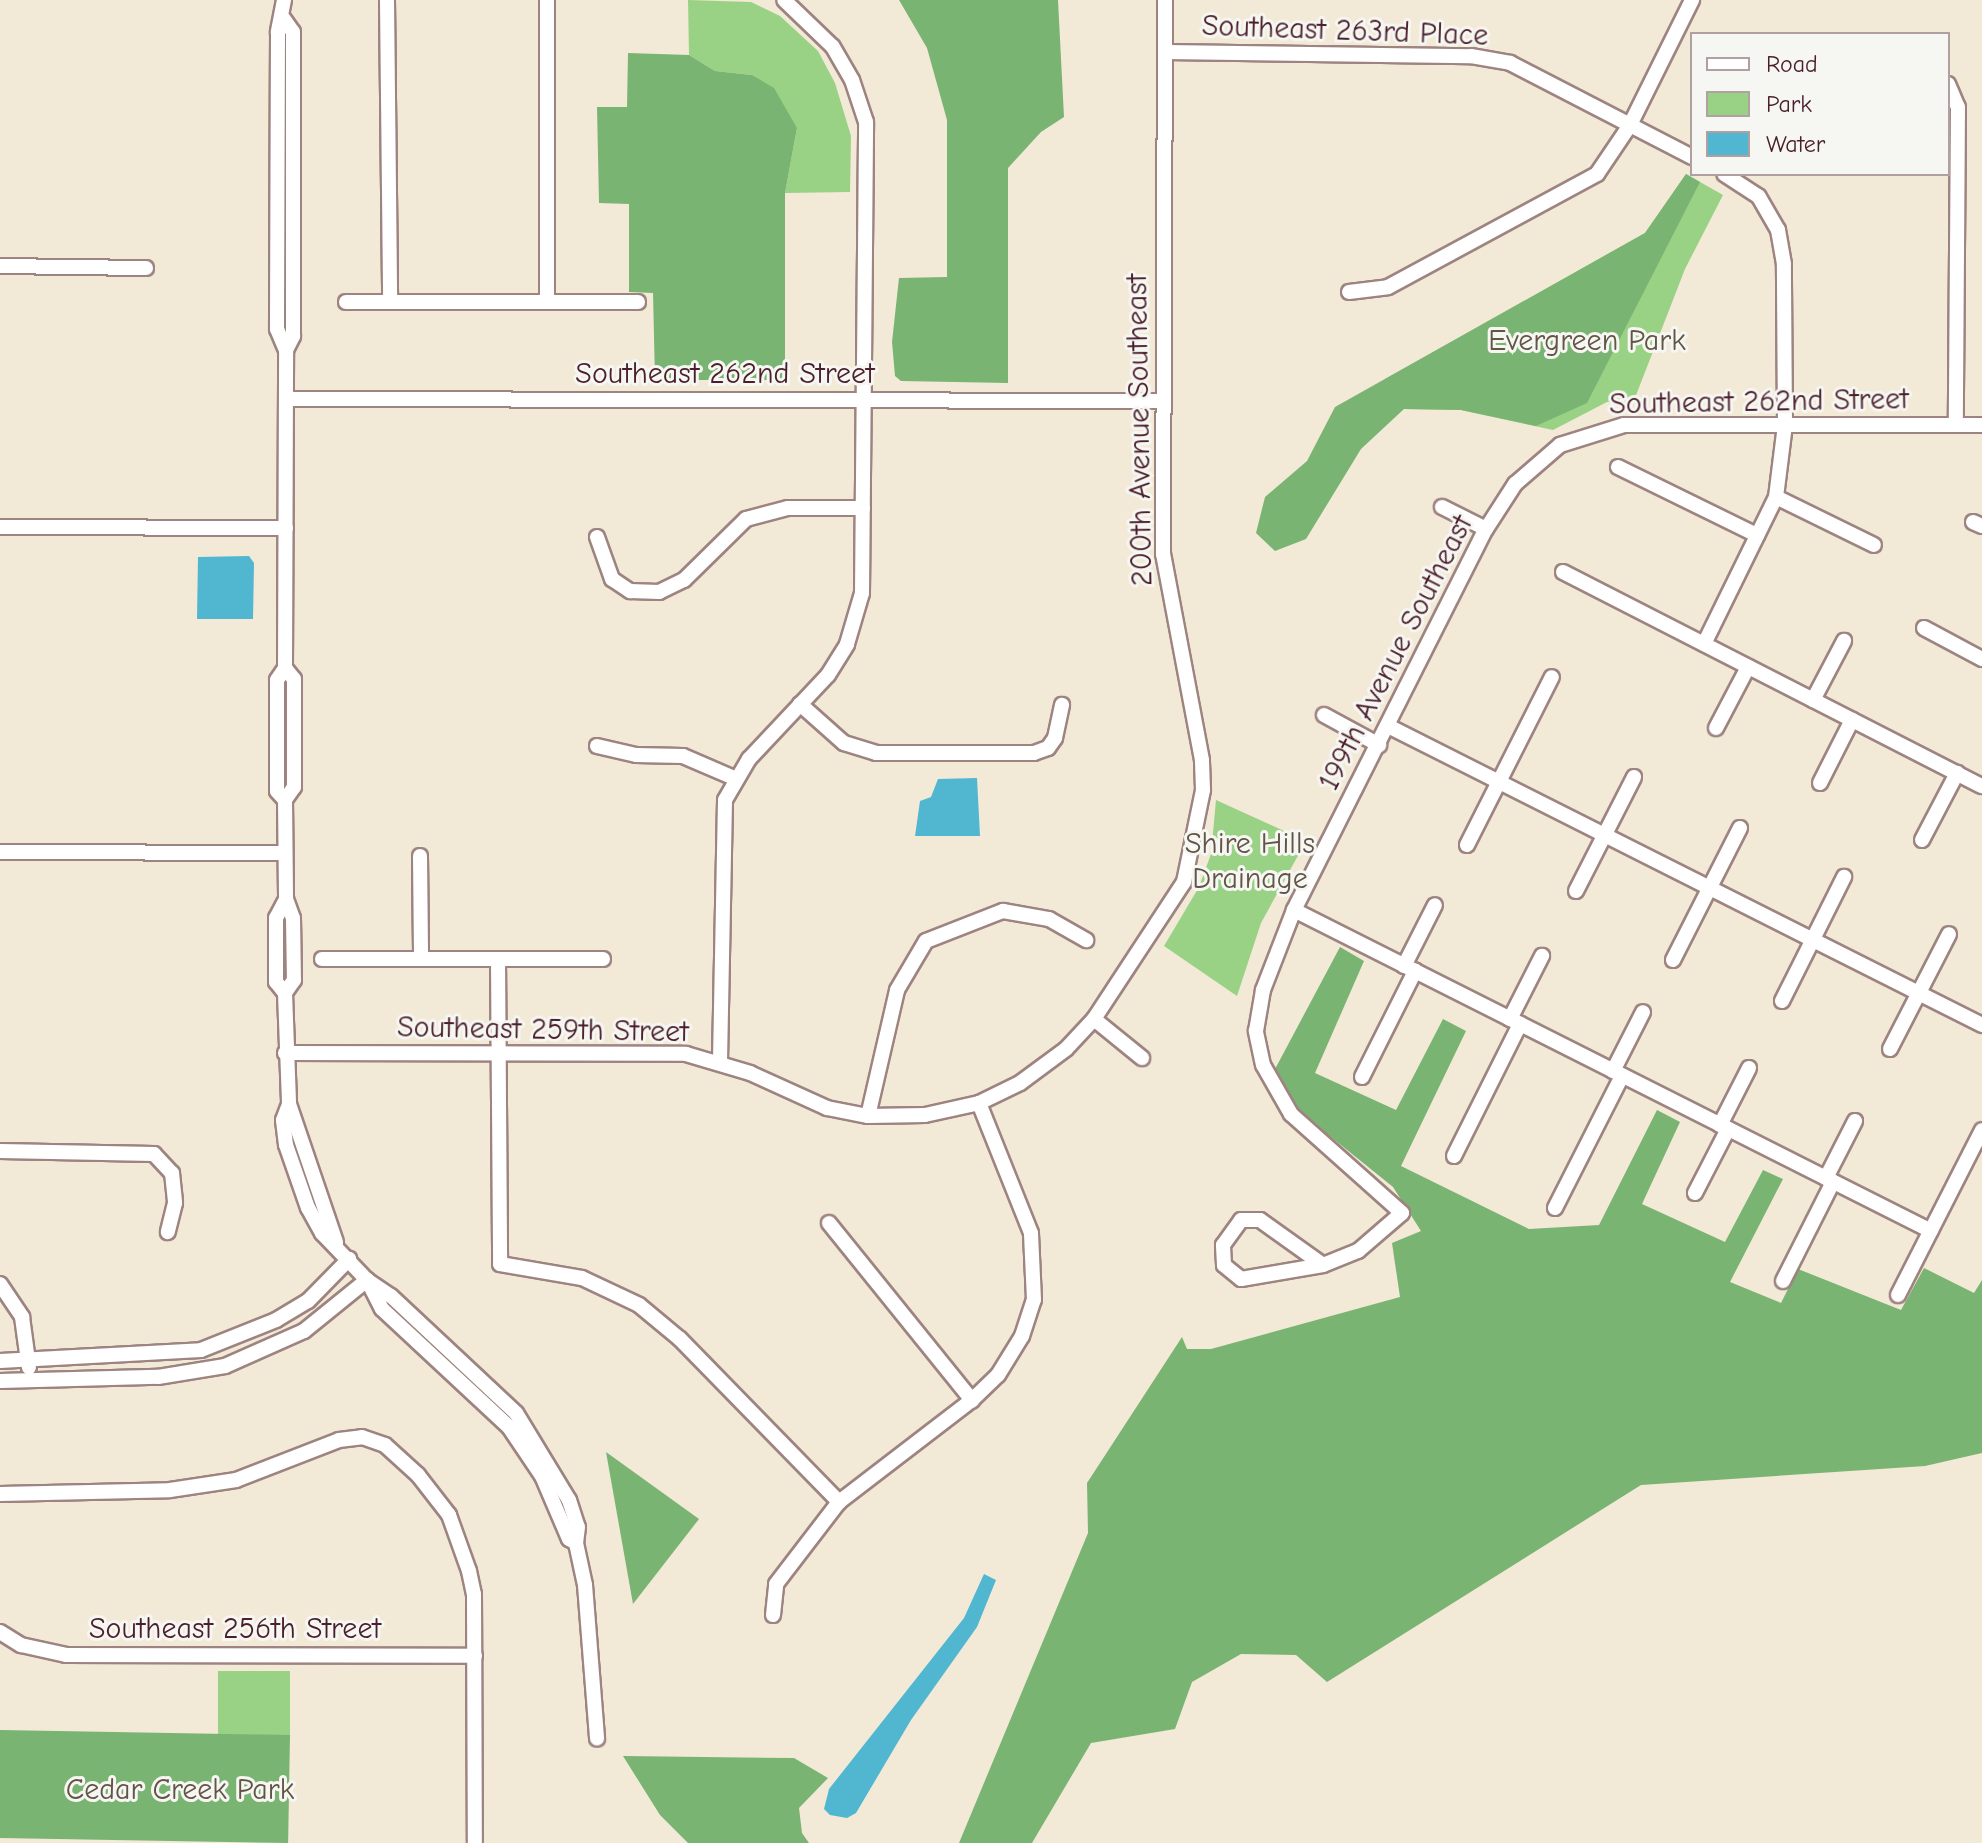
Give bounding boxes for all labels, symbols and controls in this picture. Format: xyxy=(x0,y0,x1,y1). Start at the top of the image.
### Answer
street label: Southeast 263rd Place xyxy=(1201,8,1489,54)
legend xyxy=(1690,32,1950,176)
text: Road xyxy=(1766,50,1818,78)
text: Park xyxy=(1766,90,1812,118)
text: Water xyxy=(1766,130,1825,158)
street label: 200th Avenue Southeast xyxy=(1119,274,1161,586)
park label: Evergreen Park xyxy=(1488,323,1686,359)
street label: Southeast 262nd Street xyxy=(575,356,875,392)
street label: Southeast 262nd Street xyxy=(1609,381,1909,423)
street label: 199th Avenue Southeast xyxy=(1311,509,1481,797)
park label: Shire Hills Drainage xyxy=(1185,826,1315,896)
street label: Southeast 259th Street xyxy=(397,1009,689,1051)
street label: Southeast 256th Street xyxy=(89,1611,381,1647)
park label: Cedar Creek Park xyxy=(66,1772,294,1808)

